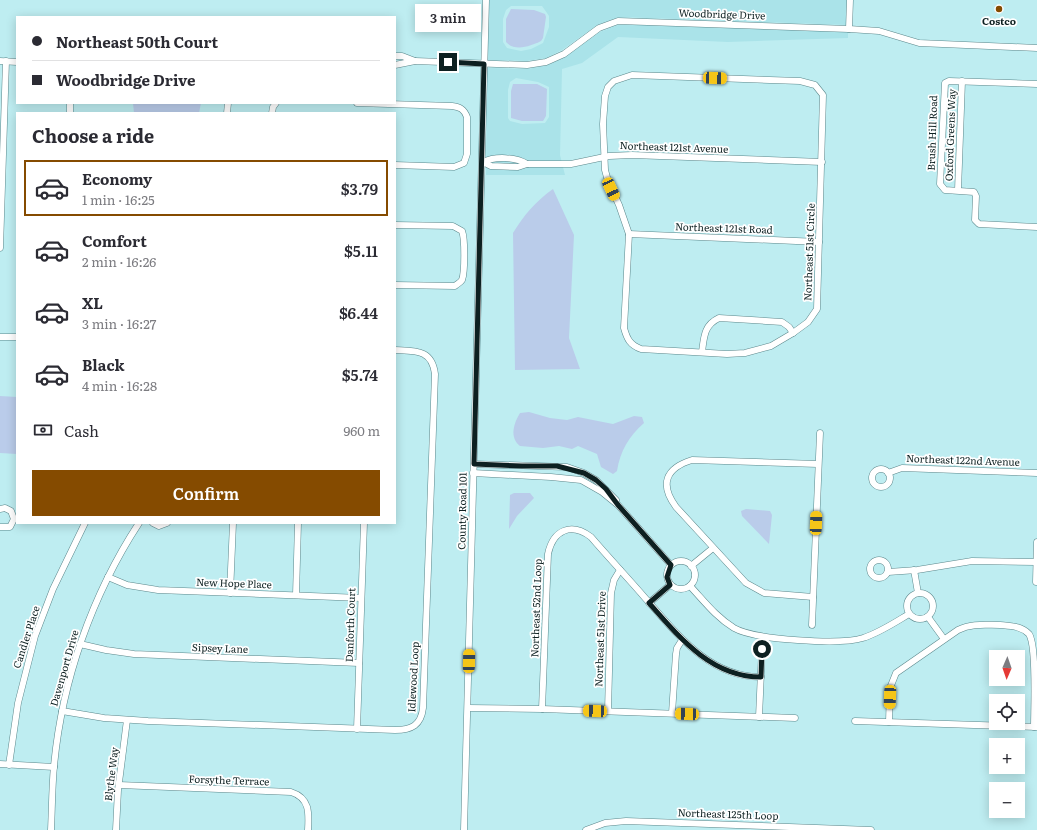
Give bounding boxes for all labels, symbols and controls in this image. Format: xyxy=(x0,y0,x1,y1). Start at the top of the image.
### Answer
callout: 3 min xyxy=(415,4,481,32)
street label: Woodbridge Drive xyxy=(678,4,766,23)
marker: Costco xyxy=(994,4,1004,14)
text: 3 min xyxy=(430,8,466,27)
place label: Costco xyxy=(982,13,1016,28)
text: Northeast 50th Court xyxy=(56,30,218,53)
route end xyxy=(439,53,457,71)
text: Woodbridge Drive xyxy=(56,68,195,91)
car xyxy=(703,72,727,84)
street label: Oxford Greens Way xyxy=(940,88,959,181)
street label: Brush Hill Road xyxy=(923,95,940,171)
text: Choose a ride xyxy=(32,122,154,149)
street label: Northeast 121st Avenue xyxy=(619,137,729,156)
text: Economy xyxy=(82,167,152,190)
icon: car xyxy=(34,170,70,206)
car xyxy=(600,176,622,202)
text: $3.79 xyxy=(341,177,378,200)
text: 1 min · 16:25 xyxy=(82,190,155,209)
street label: Northeast 51st Circle xyxy=(799,203,818,301)
street label: Northeast 121st Road xyxy=(675,218,773,237)
text: Comfort xyxy=(82,229,147,252)
icon: car xyxy=(34,232,70,268)
text: $5.11 xyxy=(344,239,378,262)
text: 2 min · 16:26 xyxy=(82,252,156,271)
text: XL xyxy=(82,291,103,314)
icon: car xyxy=(34,294,70,330)
text: $6.44 xyxy=(339,301,378,324)
text: 3 min · 16:27 xyxy=(82,314,156,333)
text: Black xyxy=(82,353,125,376)
icon: car xyxy=(34,356,70,392)
text: $5.74 xyxy=(342,363,378,386)
text: 4 min · 16:28 xyxy=(82,376,157,395)
icon: cash xyxy=(32,419,54,441)
text: Cash xyxy=(64,419,99,442)
text: 960 m xyxy=(343,421,380,440)
street label: Northeast 122nd Avenue xyxy=(906,450,1020,469)
button: Confirm xyxy=(32,470,380,516)
street label: County Road 101 xyxy=(453,472,470,550)
car xyxy=(810,511,822,535)
street label: Northeast 52nd Loop xyxy=(526,558,545,658)
street label: New Hope Place xyxy=(196,574,272,591)
street label: Danforth Court xyxy=(341,588,358,662)
street label: Northeast 51st Drive xyxy=(590,591,609,687)
street label: Candler Place xyxy=(8,604,43,670)
street label: Davenport Drive xyxy=(45,628,82,708)
street label: Sipsey Lane xyxy=(192,639,248,656)
route start xyxy=(753,640,771,658)
street label: Idlewood Loop xyxy=(403,641,422,713)
car xyxy=(463,649,475,673)
north arrow xyxy=(989,650,1025,686)
map controls xyxy=(989,650,1025,818)
car xyxy=(884,685,896,709)
button: locate xyxy=(989,694,1025,730)
car xyxy=(583,705,607,717)
car xyxy=(675,708,699,720)
button: + xyxy=(989,738,1025,774)
street label: Blythe Way xyxy=(100,746,121,802)
street label: Forsythe Terrace xyxy=(188,771,270,788)
button: − xyxy=(989,782,1025,818)
street label: Northeast 125th Loop xyxy=(677,804,779,823)

